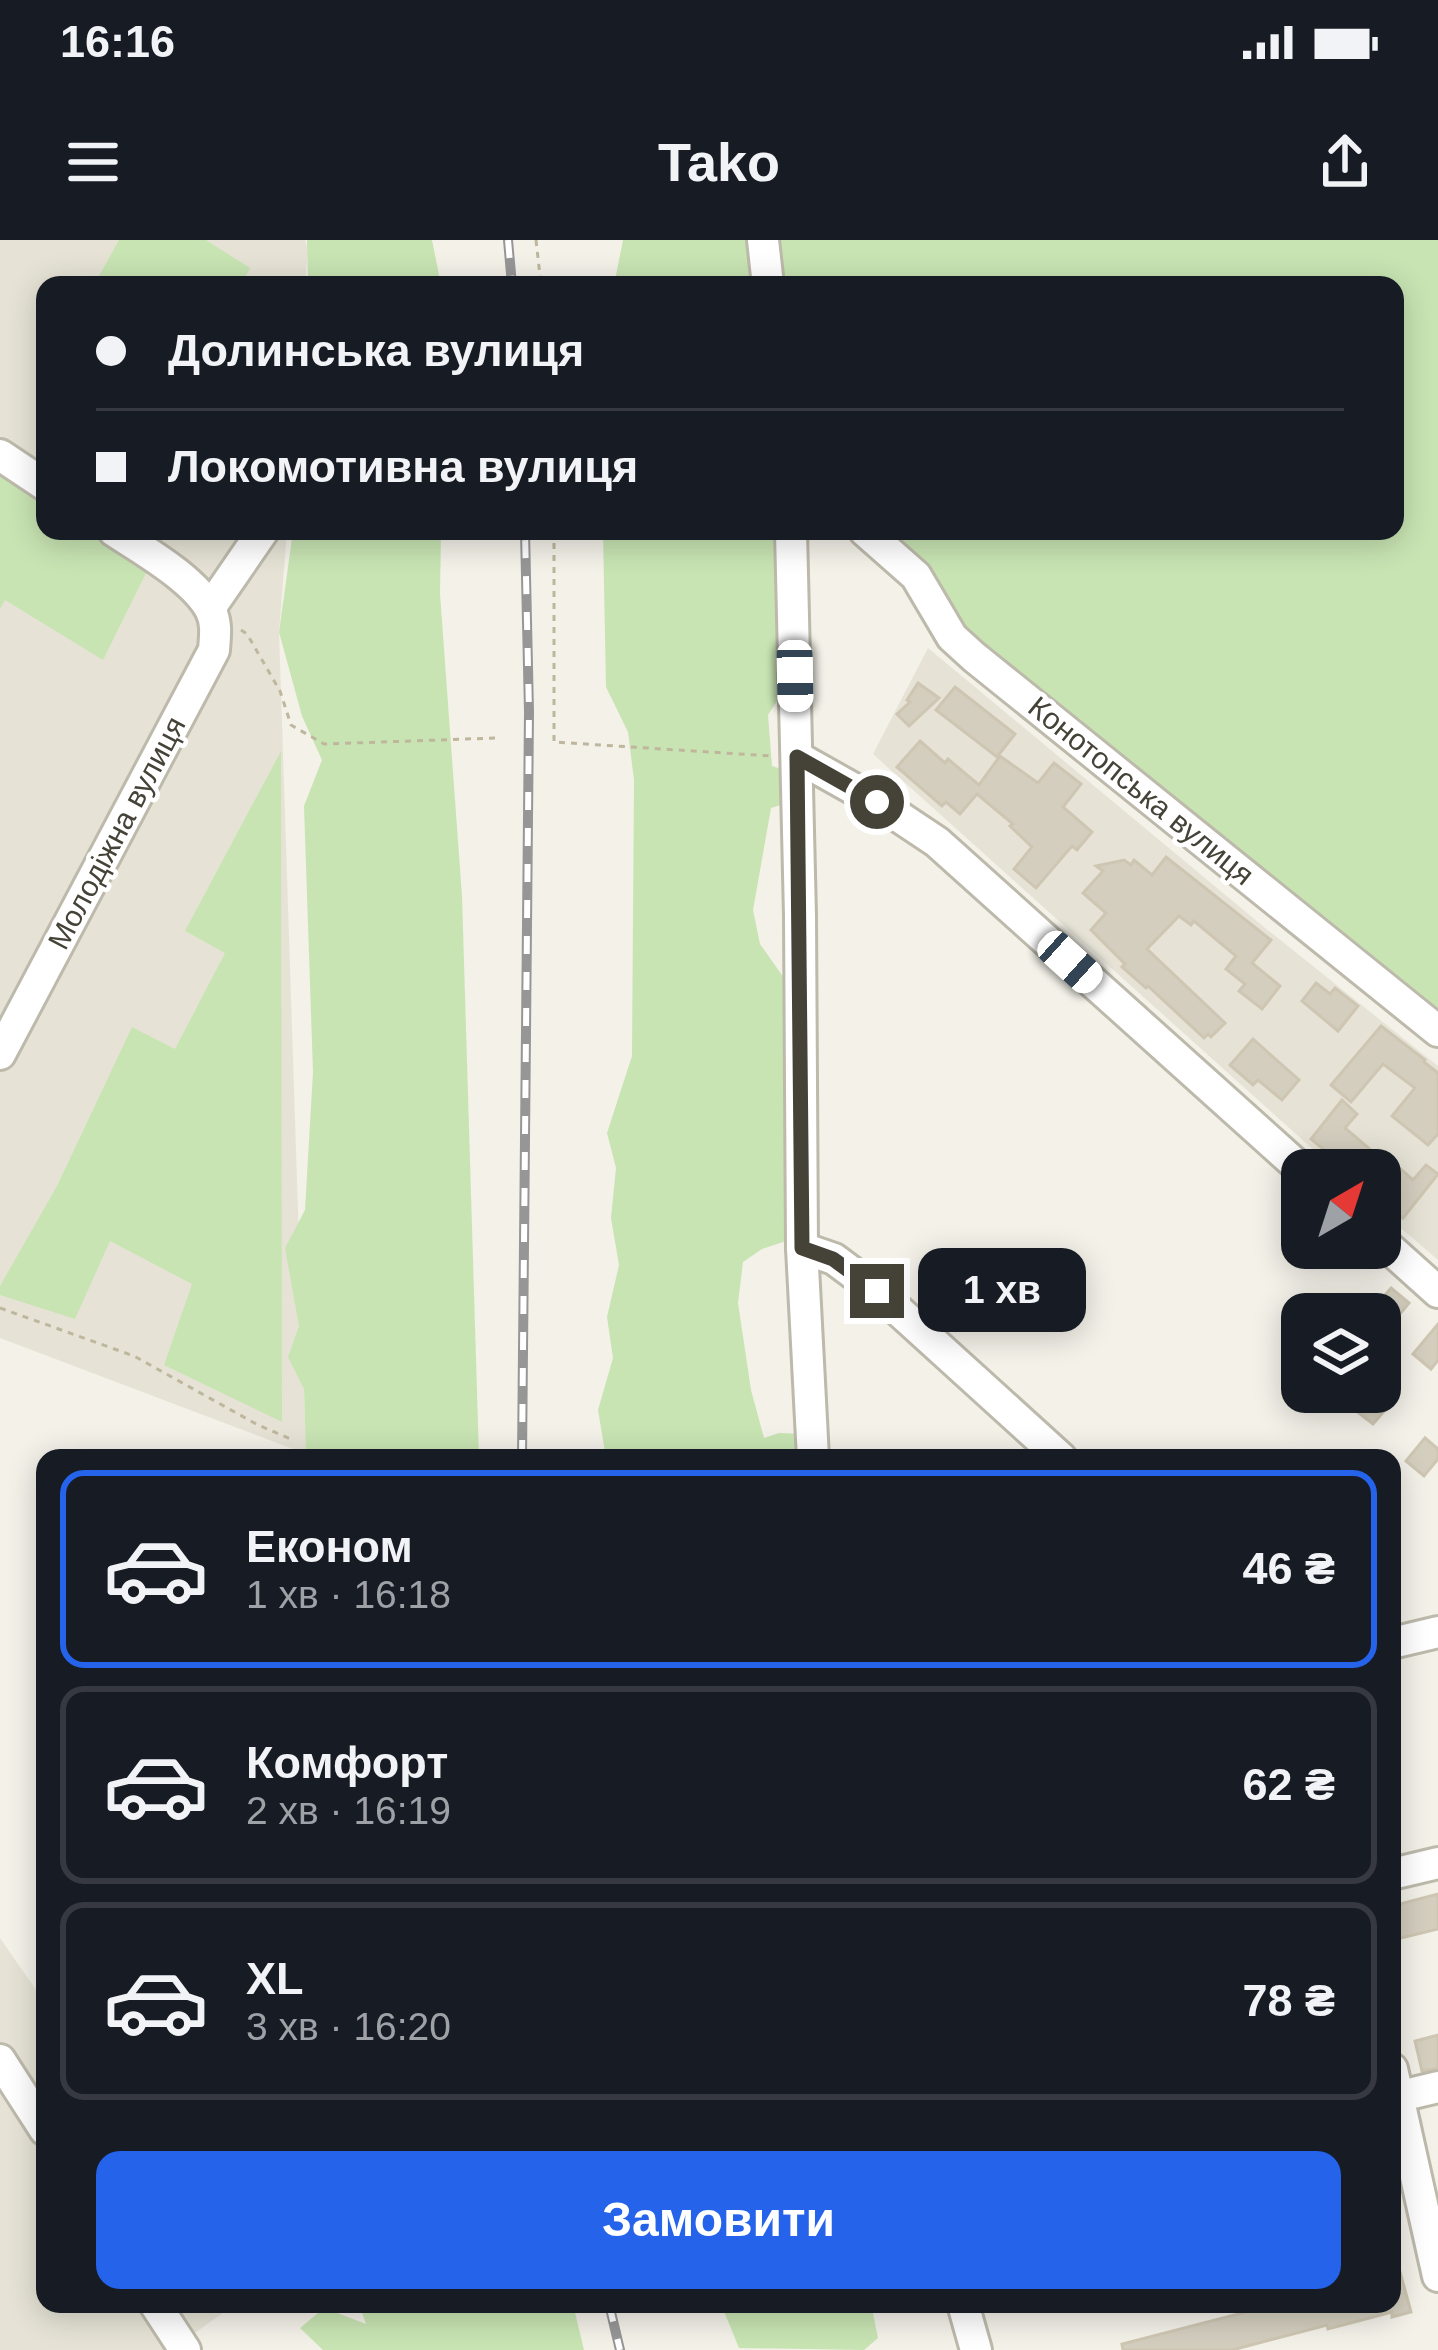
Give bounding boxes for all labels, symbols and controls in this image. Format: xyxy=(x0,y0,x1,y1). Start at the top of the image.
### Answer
text: 16:16 xyxy=(60,16,175,67)
icon: menu xyxy=(60,129,126,195)
icon: share xyxy=(1312,129,1378,195)
text: Tako xyxy=(658,132,780,192)
text: Долинська вулиця xyxy=(168,325,584,376)
text: Локомотивна вулиця xyxy=(168,441,638,492)
car xyxy=(776,640,814,712)
street label: Конотопська вулиця xyxy=(1022,690,1260,891)
street label: Молодіжна вулиця xyxy=(41,711,192,955)
route start xyxy=(850,775,904,829)
car xyxy=(1031,925,1109,999)
north arrow xyxy=(1281,1149,1401,1269)
map controls xyxy=(1281,1149,1401,1413)
callout: 1 хв xyxy=(919,1249,1087,1333)
route end xyxy=(850,1264,904,1318)
text: 1 хв xyxy=(963,1268,1041,1311)
button: layers xyxy=(1281,1293,1401,1413)
icon: car xyxy=(102,1515,210,1623)
text: Економ xyxy=(246,1521,413,1572)
text: 46 ₴ xyxy=(1242,1543,1335,1594)
text: 1 хв · 16:18 xyxy=(246,1573,451,1616)
icon: car xyxy=(102,1731,210,1839)
text: Комфорт xyxy=(246,1737,448,1788)
text: 62 ₴ xyxy=(1242,1759,1335,1810)
text: 2 хв · 16:19 xyxy=(246,1789,451,1832)
icon: car xyxy=(102,1947,210,2055)
text: XL xyxy=(246,1953,304,2004)
text: 78 ₴ xyxy=(1242,1975,1335,2026)
text: 3 хв · 16:20 xyxy=(246,2005,451,2048)
button: Замовити xyxy=(96,2151,1341,2289)

